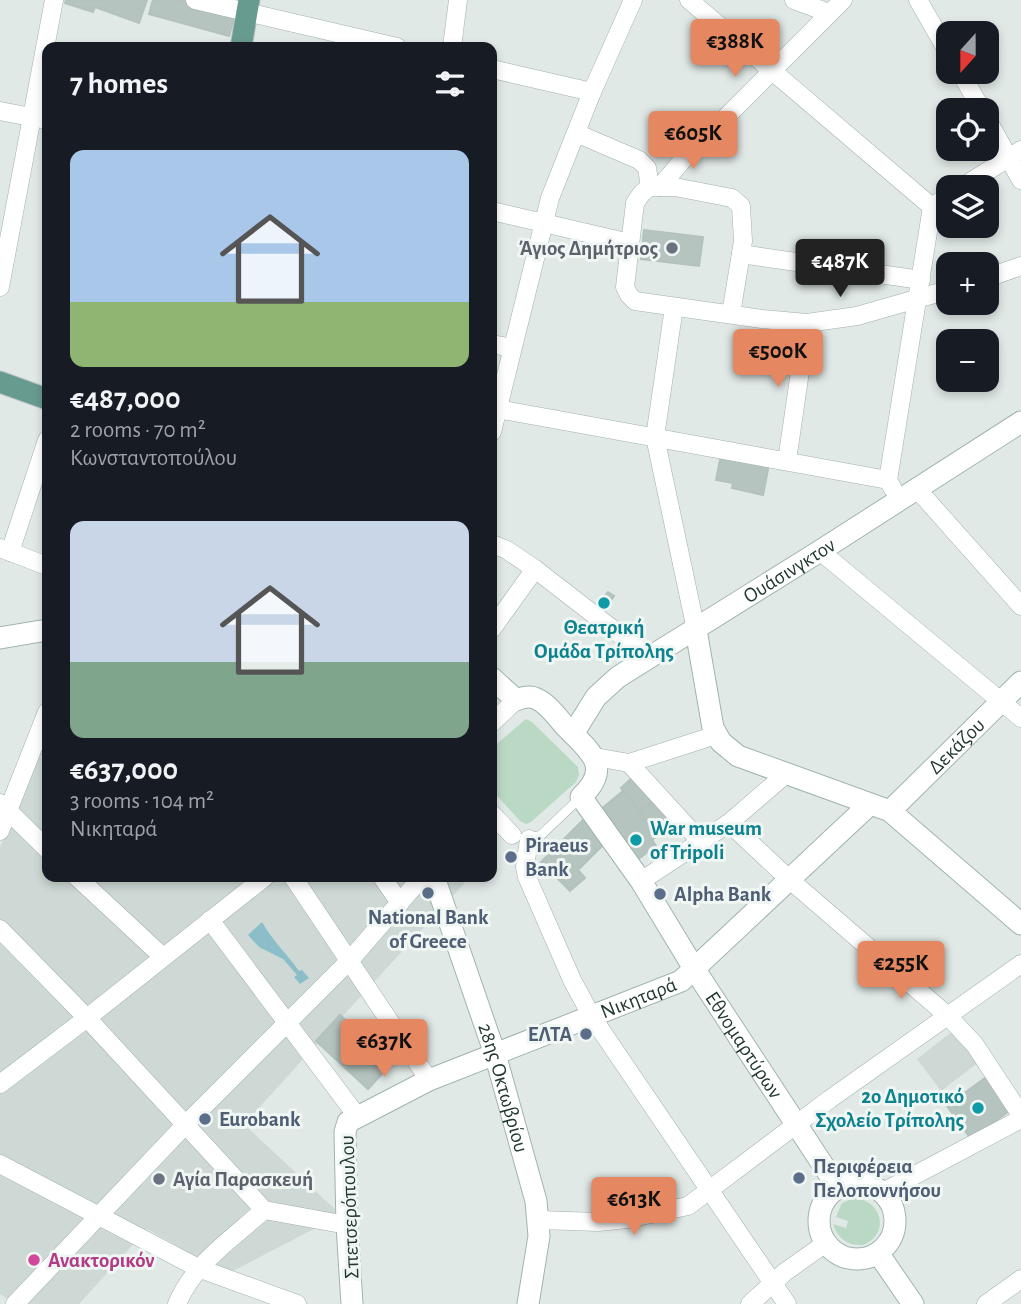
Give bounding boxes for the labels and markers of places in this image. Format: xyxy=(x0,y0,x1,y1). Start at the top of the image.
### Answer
pin: €388K xyxy=(686,20,784,79)
pin: €605K xyxy=(644,111,742,171)
place label: Άγιος Δημήτριος xyxy=(519,238,658,259)
marker: Άγιος Δημήτριος xyxy=(664,240,680,256)
pin: €487K xyxy=(791,240,889,299)
pin: €500K xyxy=(729,330,827,389)
marker: Θεατρική Ομάδα Τρίπολης xyxy=(596,595,612,611)
place label: Θεατρική Ομάδα Τρίπολης xyxy=(534,617,674,662)
place label: War museum of Tripoli xyxy=(650,818,762,863)
marker: War museum of Tripoli xyxy=(628,832,644,848)
place label: Piraeus Bank xyxy=(525,835,588,880)
marker: Piraeus Bank xyxy=(503,849,519,865)
place label: Alpha Bank xyxy=(674,884,772,905)
marker: National Bank of Greece xyxy=(420,885,436,901)
marker: Alpha Bank xyxy=(652,886,668,902)
place label: National Bank of Greece xyxy=(368,907,489,952)
pin: €255K xyxy=(852,942,950,1001)
pin: €637K xyxy=(335,1020,433,1079)
place label: ΕΛΤΑ xyxy=(528,1024,572,1045)
marker: ΕΛΤΑ xyxy=(578,1026,594,1042)
place label: 2ο Δημοτικό Σχολείο Τρίπολης xyxy=(815,1086,964,1131)
marker: 2ο Δημοτικό Σχολείο Τρίπολης xyxy=(970,1100,986,1116)
place label: Eurobank xyxy=(219,1109,301,1130)
marker: Eurobank xyxy=(197,1111,213,1127)
place label: Περιφέρεια Πελοποννήσου xyxy=(813,1156,941,1201)
place label: Αγία Παρασκευή xyxy=(173,1169,313,1190)
marker: Περιφέρεια Πελοποννήσου xyxy=(791,1170,807,1186)
marker: Αγία Παρασκευή xyxy=(151,1171,167,1187)
pin: €613K xyxy=(585,1178,683,1237)
place label: Ανακτορικόν xyxy=(48,1250,155,1271)
marker: Ανακτορικόν xyxy=(26,1252,42,1268)

